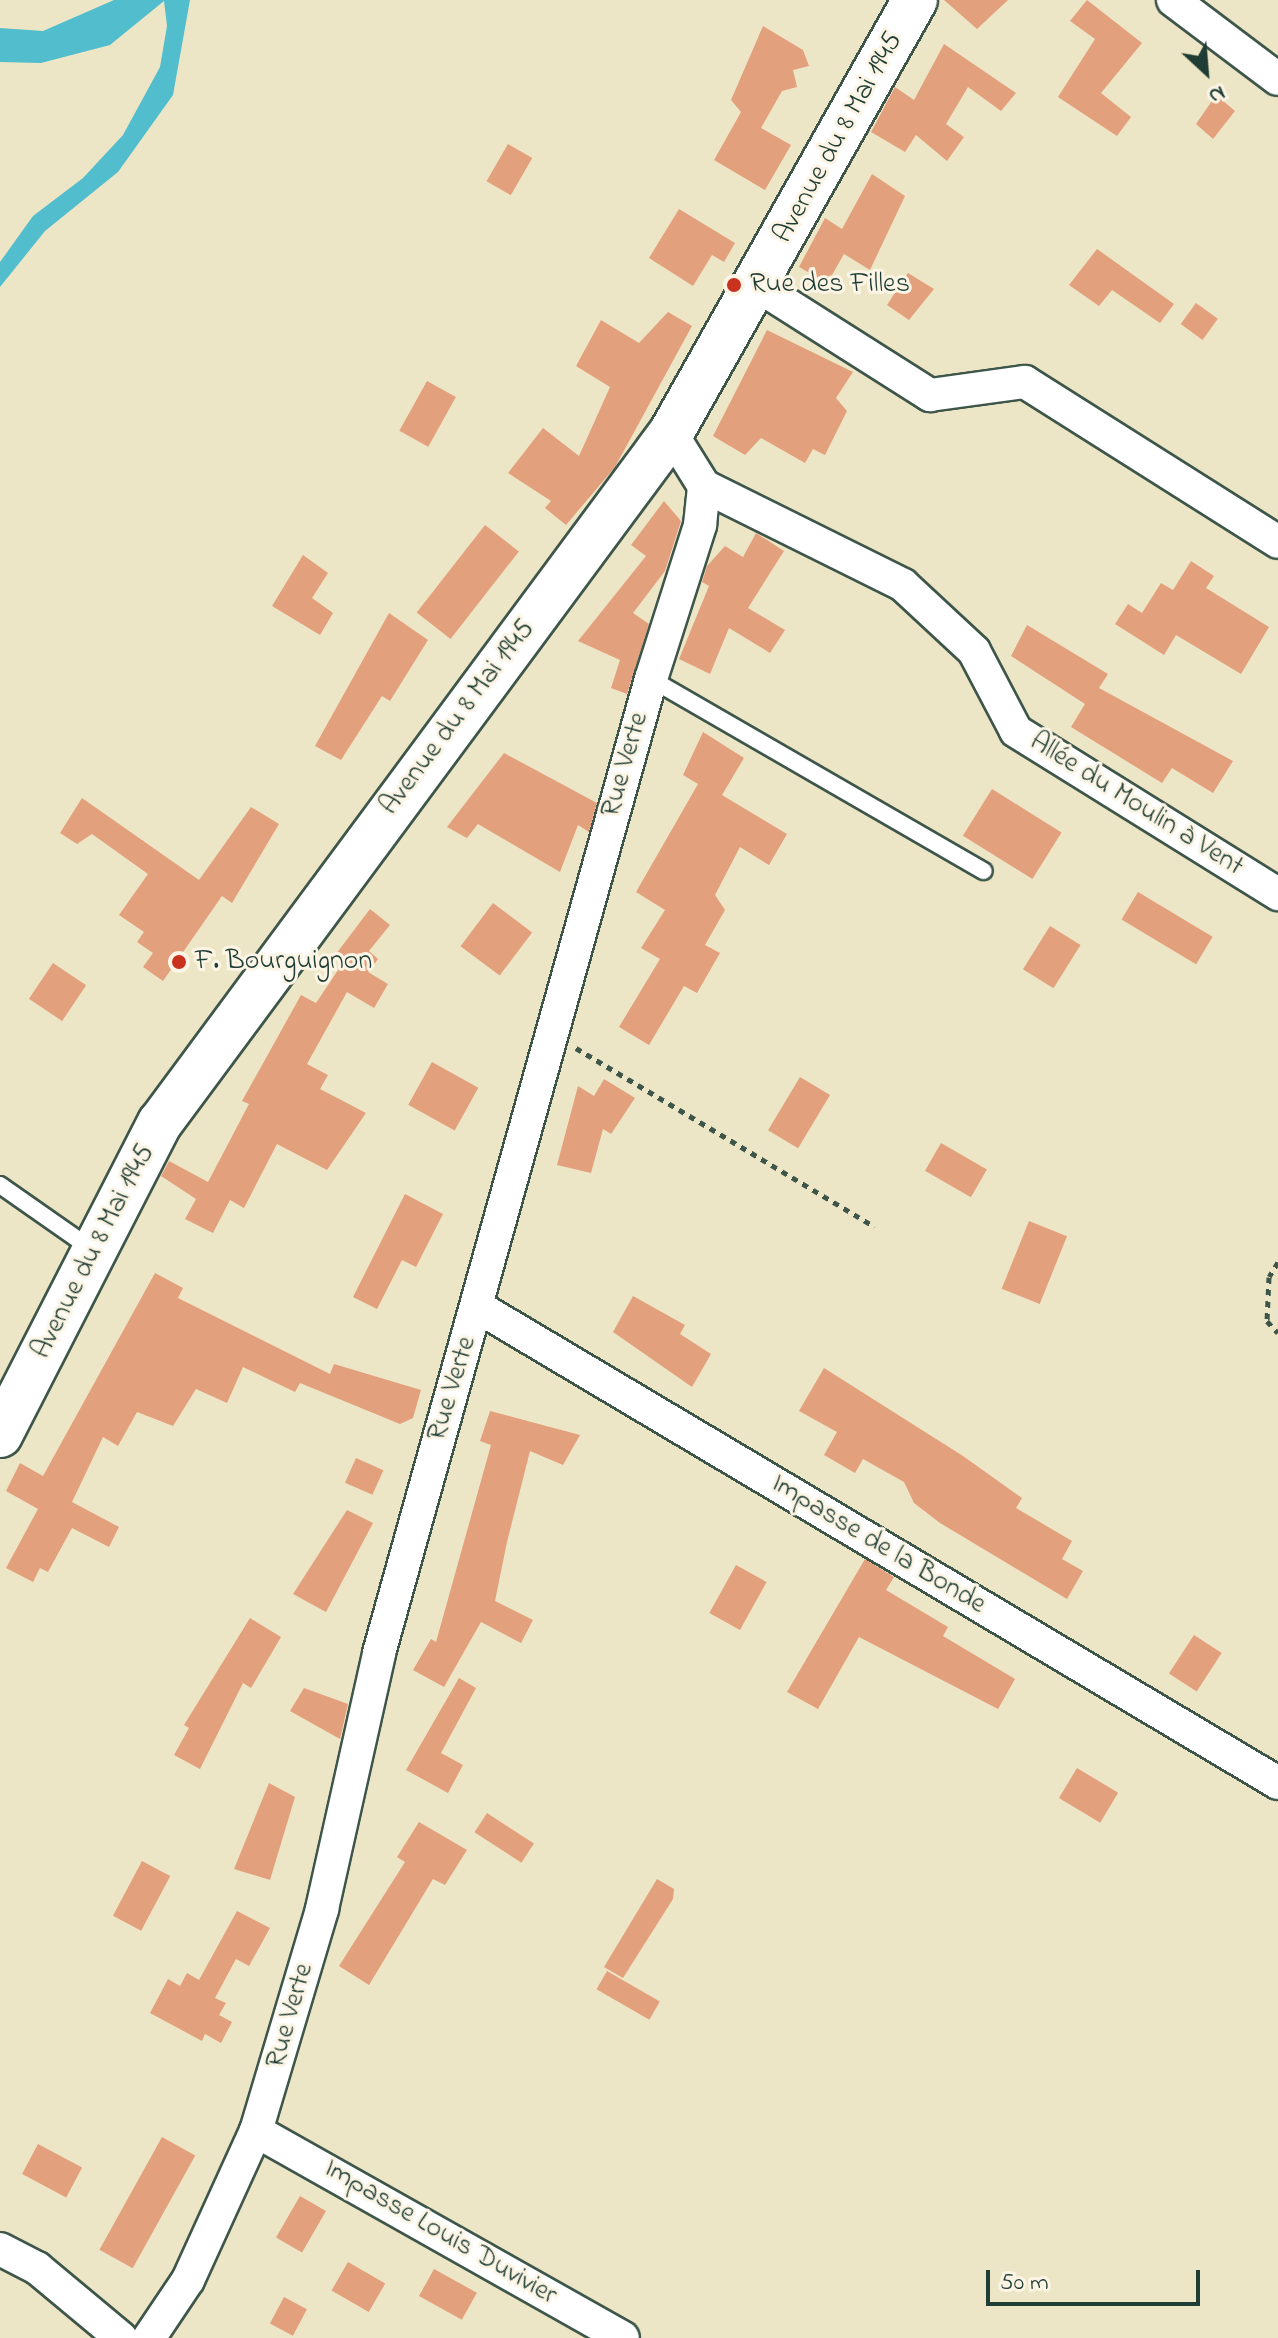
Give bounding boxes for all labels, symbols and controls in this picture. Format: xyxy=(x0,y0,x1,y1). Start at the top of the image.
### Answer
street label: Avenue du 8 Mai 1945 xyxy=(767,27,911,249)
north arrow xyxy=(1166,32,1246,112)
text: N xyxy=(1203,76,1230,111)
place label: Rue des Filles xyxy=(750,268,910,302)
marker: Rue des Filles xyxy=(725,276,743,294)
street label: Avenue du 8 Mai 1945 xyxy=(374,614,542,822)
street label: Rue Verte xyxy=(595,709,657,821)
street label: Allée du Moulin à Vent xyxy=(1023,726,1249,884)
place label: F. Bourguignon xyxy=(195,945,372,979)
marker: F. Bourguignon xyxy=(170,953,188,971)
street label: Avenue du 8 Mai 1945 xyxy=(25,1139,163,1365)
street label: Rue Verte xyxy=(421,1333,485,1445)
street label: Impasse de la Bonde xyxy=(765,1468,991,1622)
street label: Rue Verte xyxy=(260,1960,322,2072)
street label: Impasse Louis Duvivier xyxy=(318,2153,562,2313)
scale bar xyxy=(990,2254,1204,2304)
text: 50 m xyxy=(1000,2266,1049,2301)

